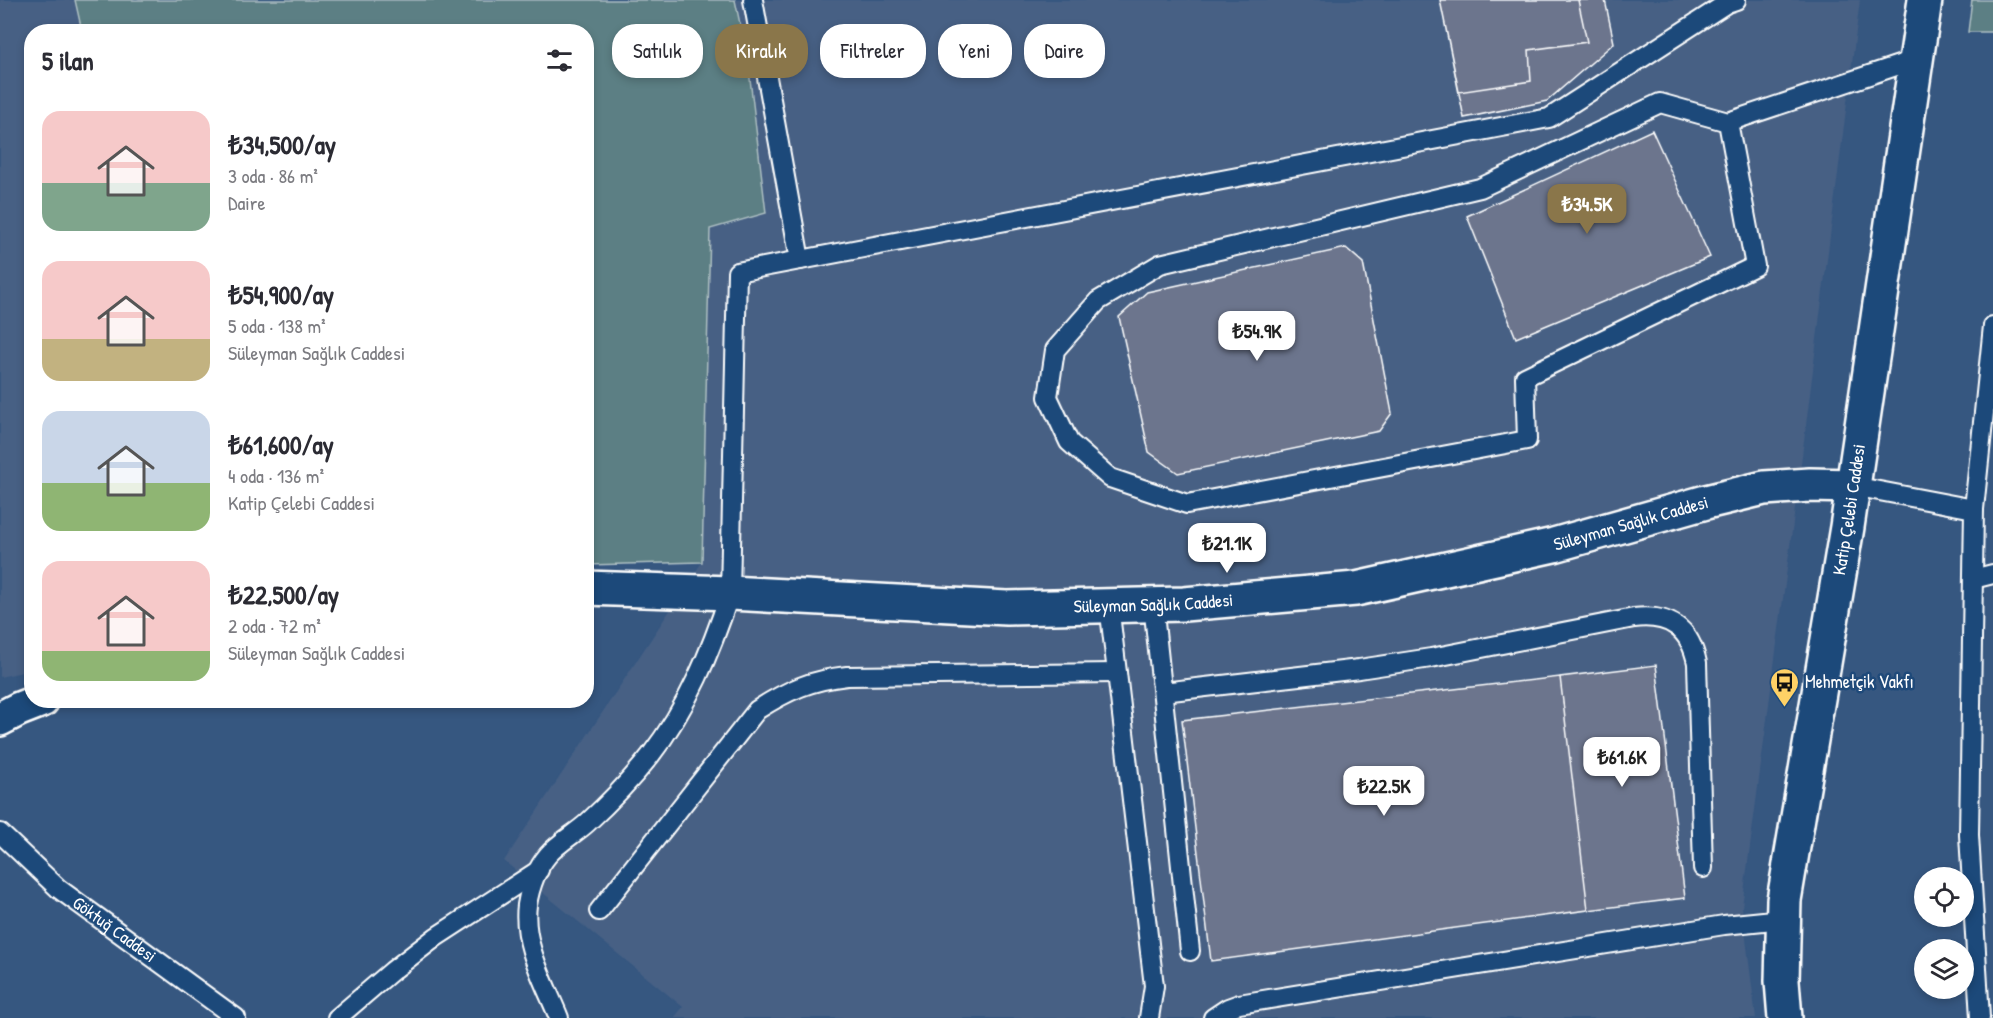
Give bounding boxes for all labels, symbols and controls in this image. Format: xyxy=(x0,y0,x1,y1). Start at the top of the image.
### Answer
chip: Satılık xyxy=(612,24,703,78)
chip: Kiralık xyxy=(715,24,808,78)
chip: Filtreler xyxy=(820,24,926,78)
chip: Yeni xyxy=(938,24,1012,78)
chip: Daire xyxy=(1024,24,1105,78)
text: 5 ilan xyxy=(42,43,94,78)
icon: filters xyxy=(543,44,576,77)
text: ₺34,500/ay xyxy=(228,127,336,162)
icon: home xyxy=(90,135,162,207)
text: 3 oda · 86 m² xyxy=(228,162,318,189)
pin: ₺34.5K xyxy=(1538,184,1636,235)
text: Daire xyxy=(228,189,265,216)
text: ₺34.5K xyxy=(1561,190,1613,217)
text: ₺54,900/ay xyxy=(228,277,334,312)
icon: home xyxy=(90,285,162,357)
pin: ₺54.9K xyxy=(1208,311,1306,362)
text: 5 oda · 138 m² xyxy=(228,312,326,339)
text: ₺54.9K xyxy=(1232,317,1282,344)
text: Süleyman Sağlık Caddesi xyxy=(228,339,405,366)
text: ₺61,600/ay xyxy=(228,427,334,462)
icon: home xyxy=(90,435,162,507)
street label: Katip Çelebi Caddesi xyxy=(1826,442,1871,577)
text: 4 oda · 136 m² xyxy=(228,462,324,489)
text: Katip Çelebi Caddesi xyxy=(228,489,375,516)
street label: Süleyman Sağlık Caddesi xyxy=(1551,489,1711,557)
pin: ₺21.1K xyxy=(1178,523,1276,574)
text: ₺21.1K xyxy=(1202,529,1252,556)
text: ₺22,500/ay xyxy=(228,577,339,612)
icon: home xyxy=(90,585,162,657)
street label: Süleyman Sağlık Caddesi xyxy=(1073,587,1234,618)
text: 2 oda · 72 m² xyxy=(228,612,321,639)
text: Süleyman Sağlık Caddesi xyxy=(228,639,405,666)
bus stop icon: Mehmetçik Vakfı xyxy=(1768,666,1800,708)
place label: Mehmetçik Vakfı xyxy=(1805,669,1914,694)
pin: ₺61.6K xyxy=(1573,737,1671,788)
text: ₺61.6K xyxy=(1597,743,1647,770)
pin: ₺22.5K xyxy=(1335,766,1433,817)
text: ₺22.5K xyxy=(1357,772,1411,799)
map controls xyxy=(1914,867,1974,999)
button: locate xyxy=(1914,867,1974,927)
street label: Göktuğ Caddesi xyxy=(68,890,162,968)
button: layers xyxy=(1914,939,1974,999)

